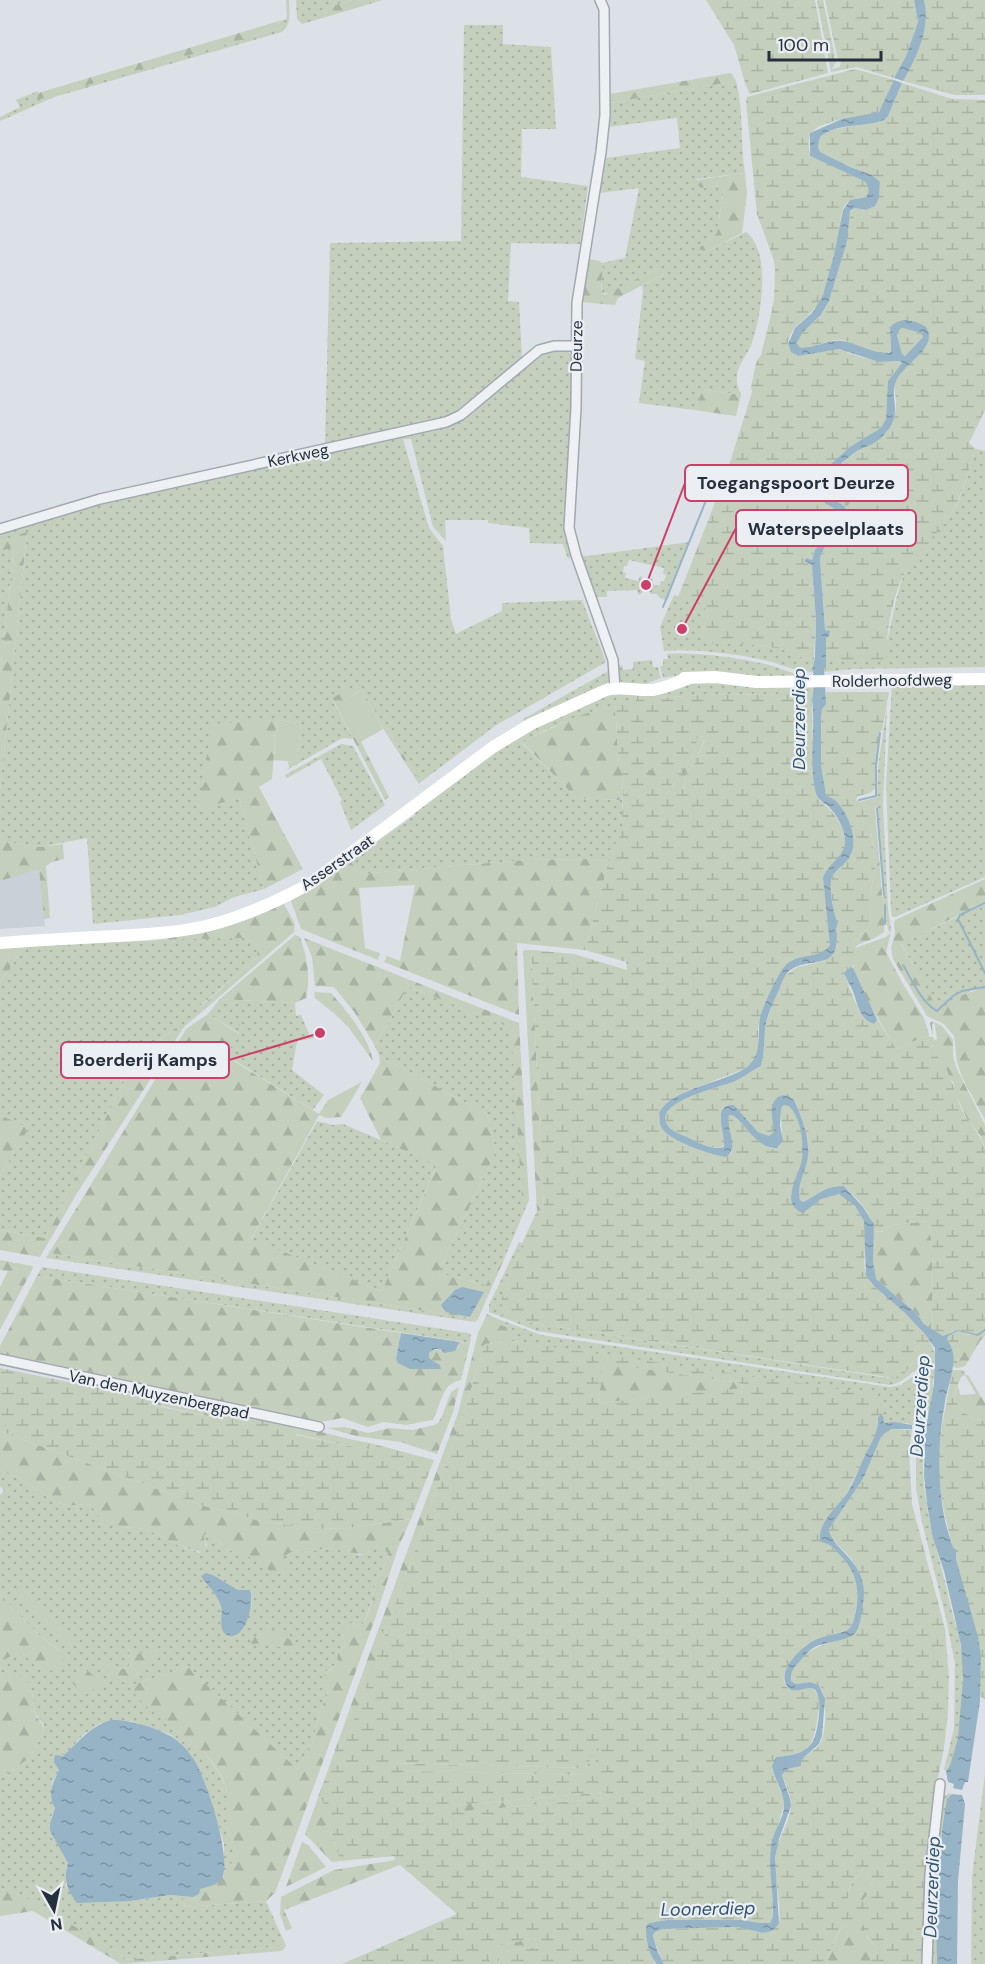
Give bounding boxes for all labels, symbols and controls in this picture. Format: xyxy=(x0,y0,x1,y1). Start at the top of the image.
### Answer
scale bar xyxy=(769,24,882,62)
text: 100 m xyxy=(778,33,829,57)
street label: Deurze xyxy=(566,320,587,372)
street label: Kerkweg xyxy=(266,439,331,472)
callout: Toegangspoort Deurze xyxy=(685,465,908,501)
text: Toegangspoort Deurze xyxy=(697,471,895,495)
callout: Waterspeelplaats xyxy=(736,510,916,546)
text: Waterspeelplaats xyxy=(748,517,904,541)
water label: Deurzerdiep xyxy=(787,668,811,770)
street label: Rolderhoofdweg xyxy=(832,669,952,692)
street label: Asserstraat xyxy=(296,829,378,895)
callout: Boerderij Kamps xyxy=(61,1042,229,1078)
text: Boerderij Kamps xyxy=(73,1048,217,1072)
water label: Deurzerdiep xyxy=(904,1354,936,1458)
street label: Van den Muyzenbergpad xyxy=(67,1365,251,1424)
water label: Deurzerdiep xyxy=(918,1836,946,1938)
north arrow xyxy=(24,1880,84,1940)
water label: Loonerdiep xyxy=(660,1896,756,1922)
text: N xyxy=(49,1913,64,1936)

